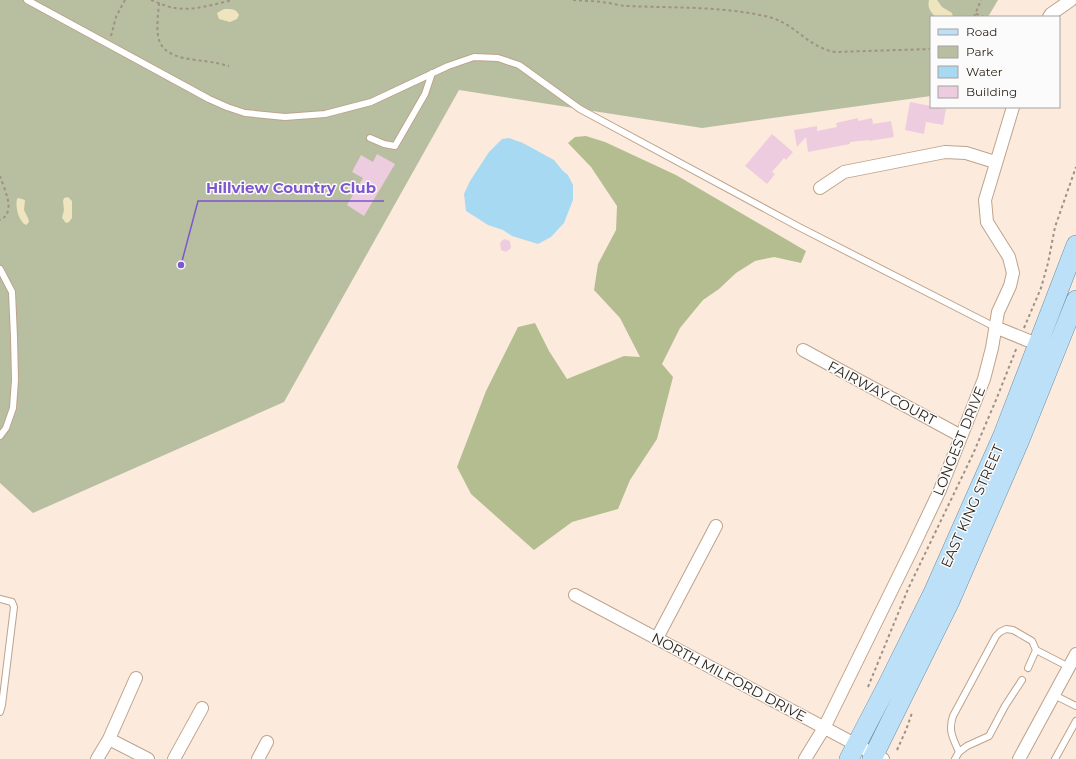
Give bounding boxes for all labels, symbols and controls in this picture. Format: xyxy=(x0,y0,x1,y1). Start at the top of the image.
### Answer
legend xyxy=(930,16,1060,108)
text: Road xyxy=(966,24,997,39)
text: Park xyxy=(966,44,994,59)
text: Water xyxy=(966,64,1003,79)
text: Building xyxy=(966,84,1017,99)
callout: Hillview Country Club xyxy=(198,174,384,201)
text: Hillview Country Club xyxy=(206,178,376,197)
street label: FAIRWAY COURT xyxy=(825,357,939,429)
street label: LONGEST DRIVE xyxy=(929,384,989,498)
street label: EAST KING STREET xyxy=(937,442,1007,570)
street label: NORTH MILFORD DRIVE xyxy=(649,629,809,725)

